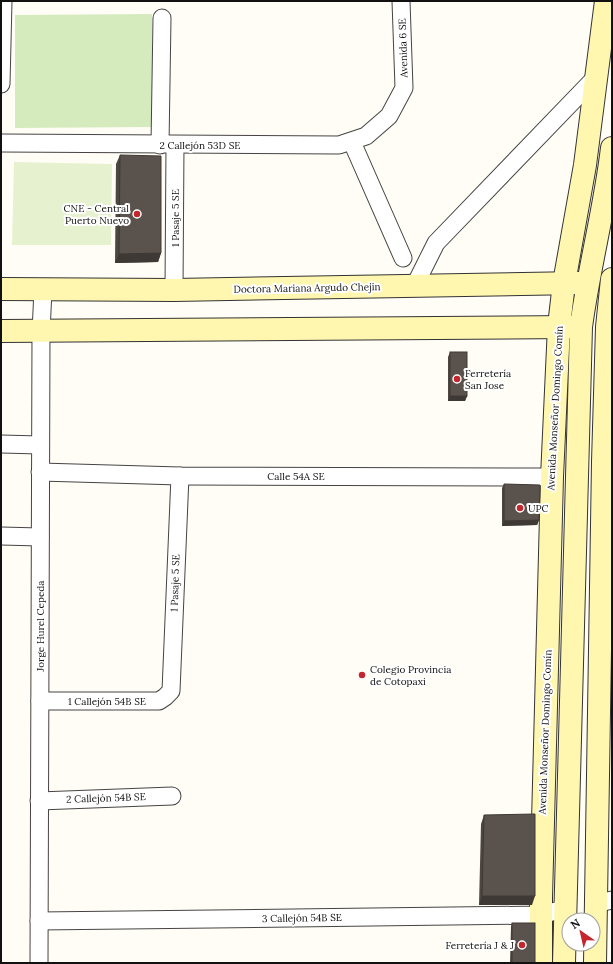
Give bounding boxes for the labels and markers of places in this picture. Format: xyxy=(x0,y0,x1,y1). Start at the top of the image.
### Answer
place label: CNE - Central Puerto Nuevo xyxy=(64,202,129,227)
marker: CNE - Central Puerto Nuevo xyxy=(132,209,142,219)
place label: Ferretería San Jose xyxy=(465,367,511,392)
marker: Ferretería San Jose xyxy=(452,374,462,384)
place label: UPC xyxy=(528,502,549,515)
marker: UPC xyxy=(515,503,525,513)
place label: Colegio Provincia de Cotopaxi xyxy=(370,663,451,688)
marker: Colegio Provincia de Cotopaxi xyxy=(357,670,367,680)
place label: Ferretería J & J xyxy=(445,939,514,952)
marker: Ferretería J & J xyxy=(517,940,527,950)

